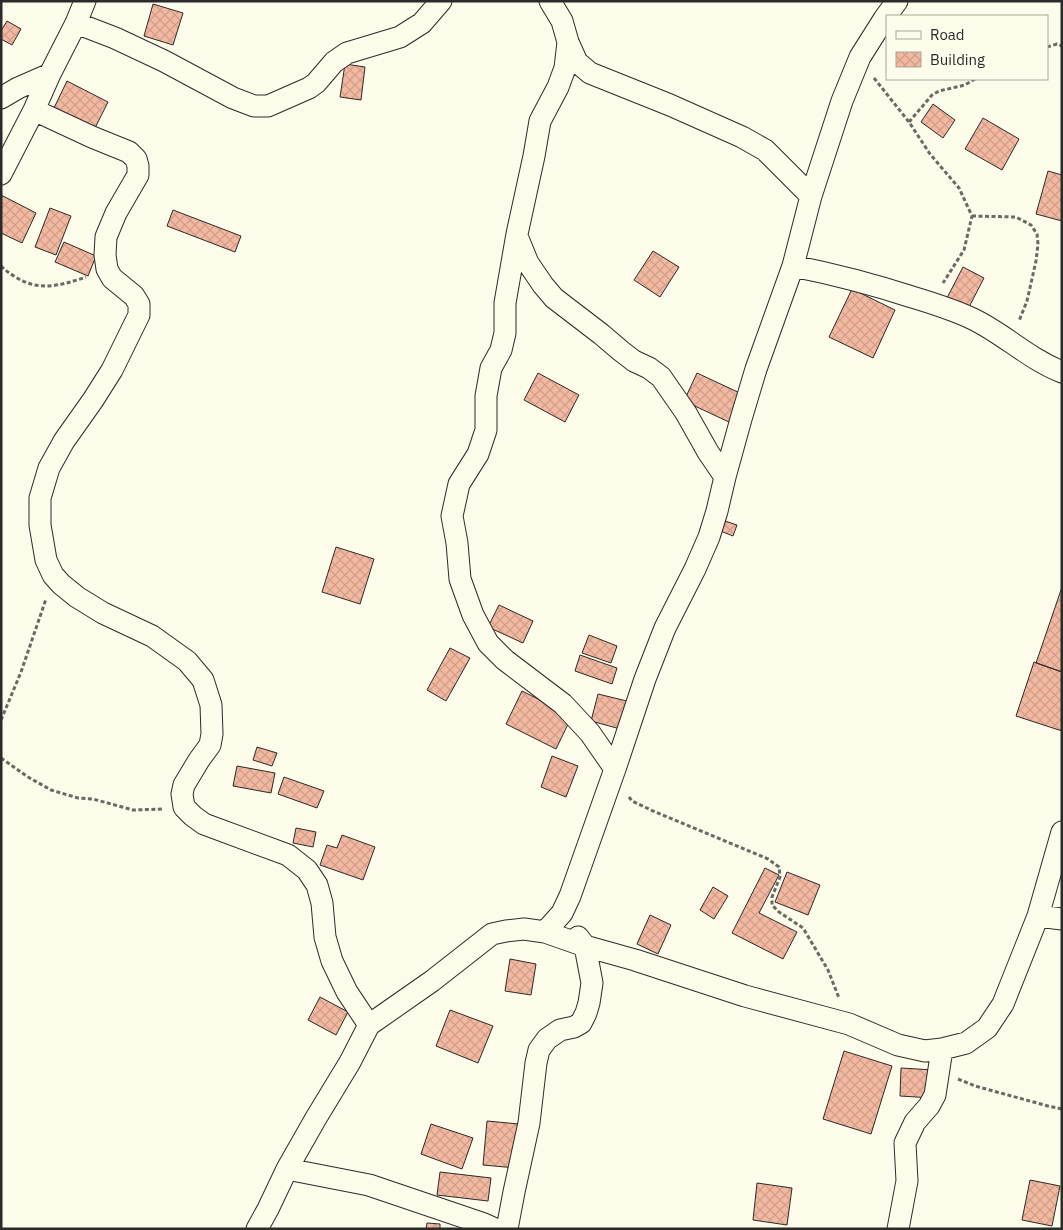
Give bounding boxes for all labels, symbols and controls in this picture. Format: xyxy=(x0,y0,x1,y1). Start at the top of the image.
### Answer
legend xyxy=(886,15,1048,80)
text: Road xyxy=(930,25,965,44)
text: Building xyxy=(930,50,985,69)

